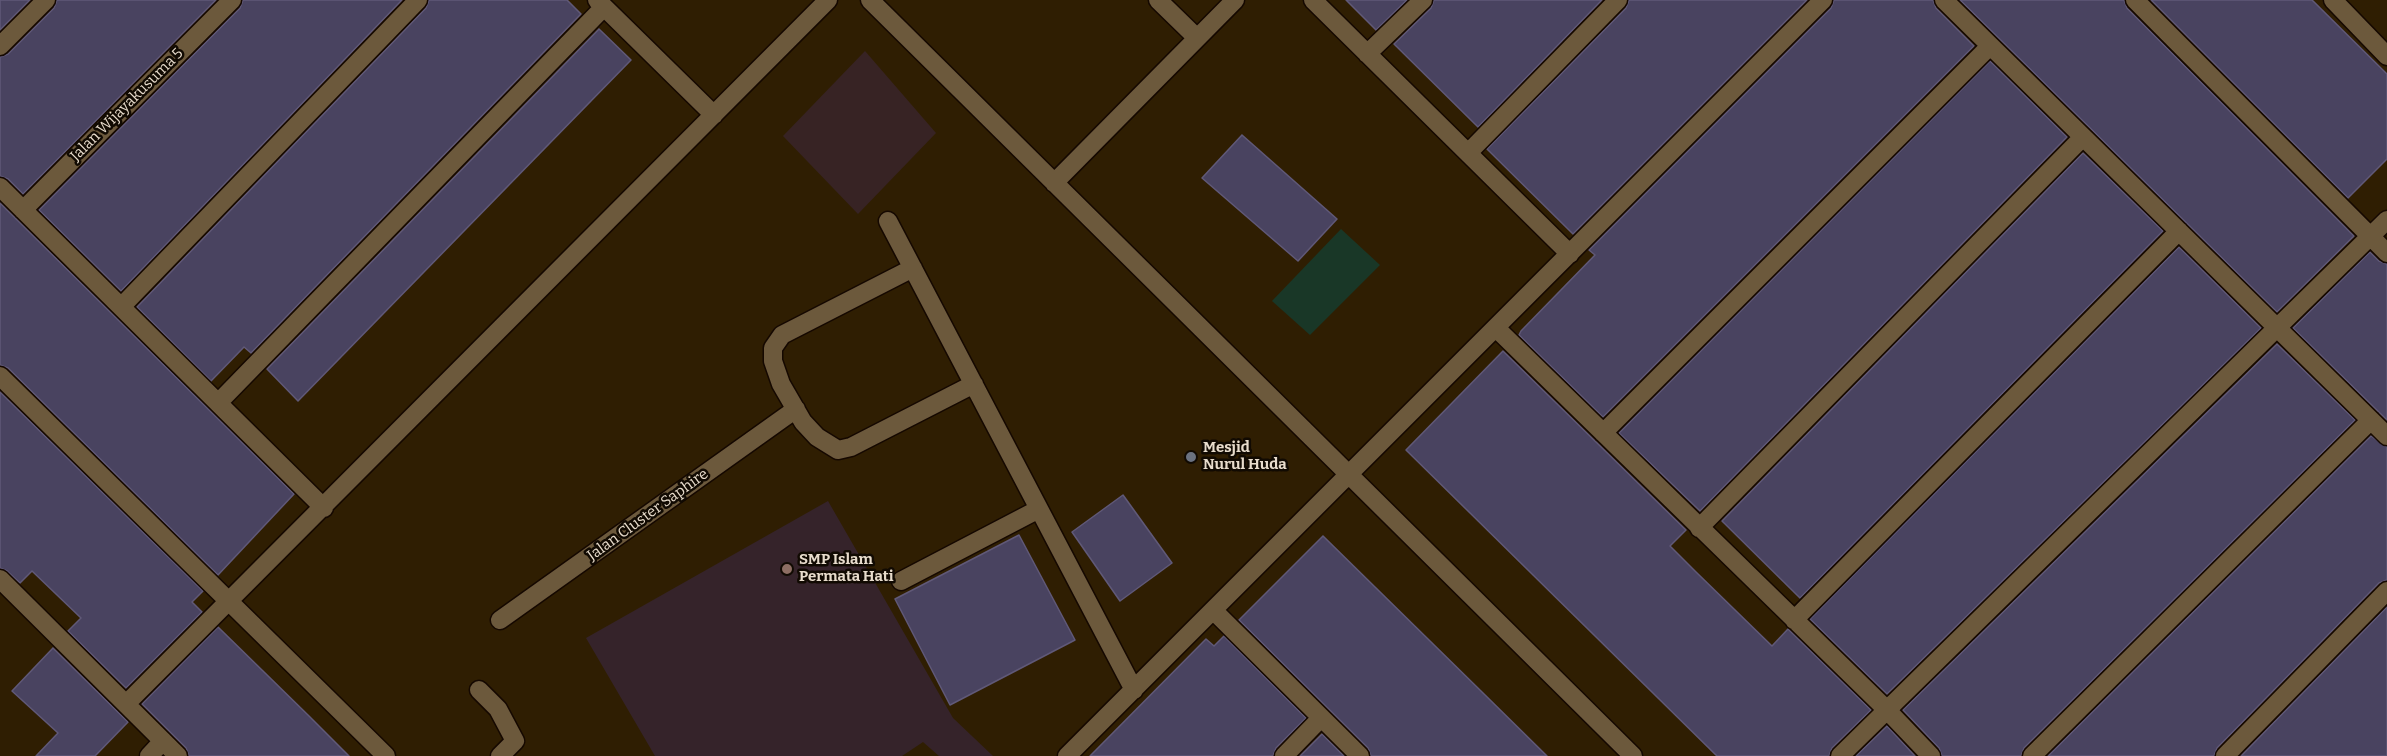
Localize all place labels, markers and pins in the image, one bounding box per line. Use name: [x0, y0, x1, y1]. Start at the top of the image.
place label: Mesjid Nurul Huda: [1203, 439, 1287, 474]
marker: Mesjid Nurul Huda: [1184, 450, 1198, 464]
place label: SMP Islam Permata Hati: [799, 551, 894, 586]
marker: SMP Islam Permata Hati: [780, 562, 794, 576]

